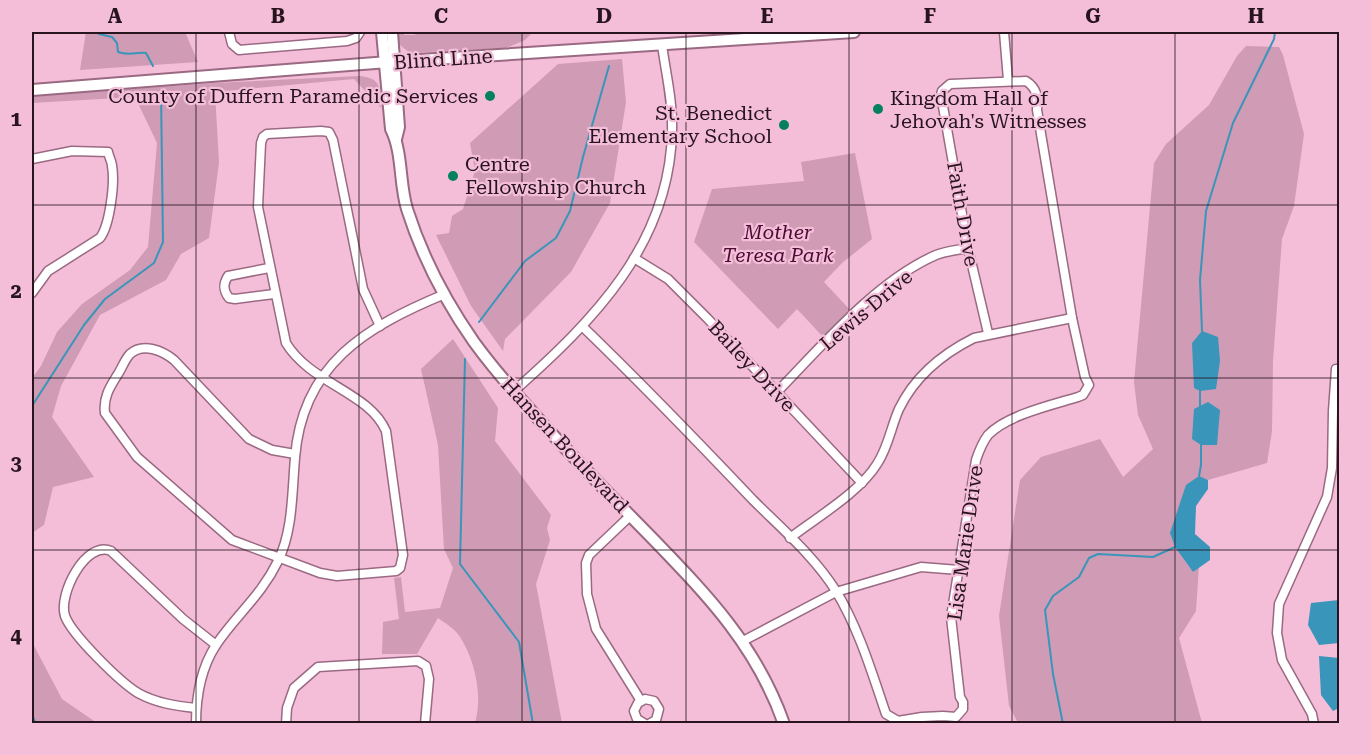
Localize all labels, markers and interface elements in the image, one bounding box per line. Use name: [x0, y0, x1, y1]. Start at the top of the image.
text: A: [108, 4, 123, 28]
text: B: [271, 4, 285, 28]
text: C: [434, 4, 448, 28]
text: D: [596, 4, 612, 28]
text: E: [761, 4, 774, 28]
text: F: [924, 4, 936, 28]
text: G: [1085, 4, 1101, 28]
text: H: [1248, 4, 1264, 28]
street label: Blind Line: [393, 44, 493, 74]
place label: County of Duffern Paramedic Services: [108, 84, 478, 108]
place label: Kingdom Hall of Jehovah's Witnesses: [890, 86, 1086, 133]
marker: County of Duffern Paramedic Services: [483, 89, 497, 103]
place label: St. Benedict Elementary School: [589, 101, 773, 148]
marker: Kingdom Hall of Jehovah's Witnesses: [871, 102, 885, 116]
text: 1: [10, 107, 22, 131]
marker: St. Benedict Elementary School: [777, 118, 791, 132]
place label: Centre Fellowship Church: [465, 152, 646, 199]
street label: Faith Drive: [942, 160, 984, 268]
marker: Centre Fellowship Church: [446, 169, 460, 183]
park label: Mother Teresa Park: [722, 220, 834, 267]
street label: Lewis Drive: [815, 264, 917, 356]
text: 2: [10, 279, 22, 303]
street label: Bailey Drive: [703, 315, 801, 417]
street label: Hansen Boulevard: [496, 372, 634, 518]
text: 3: [10, 451, 22, 475]
street label: Lisa Marie Drive: [942, 464, 988, 622]
text: 4: [10, 624, 22, 648]

